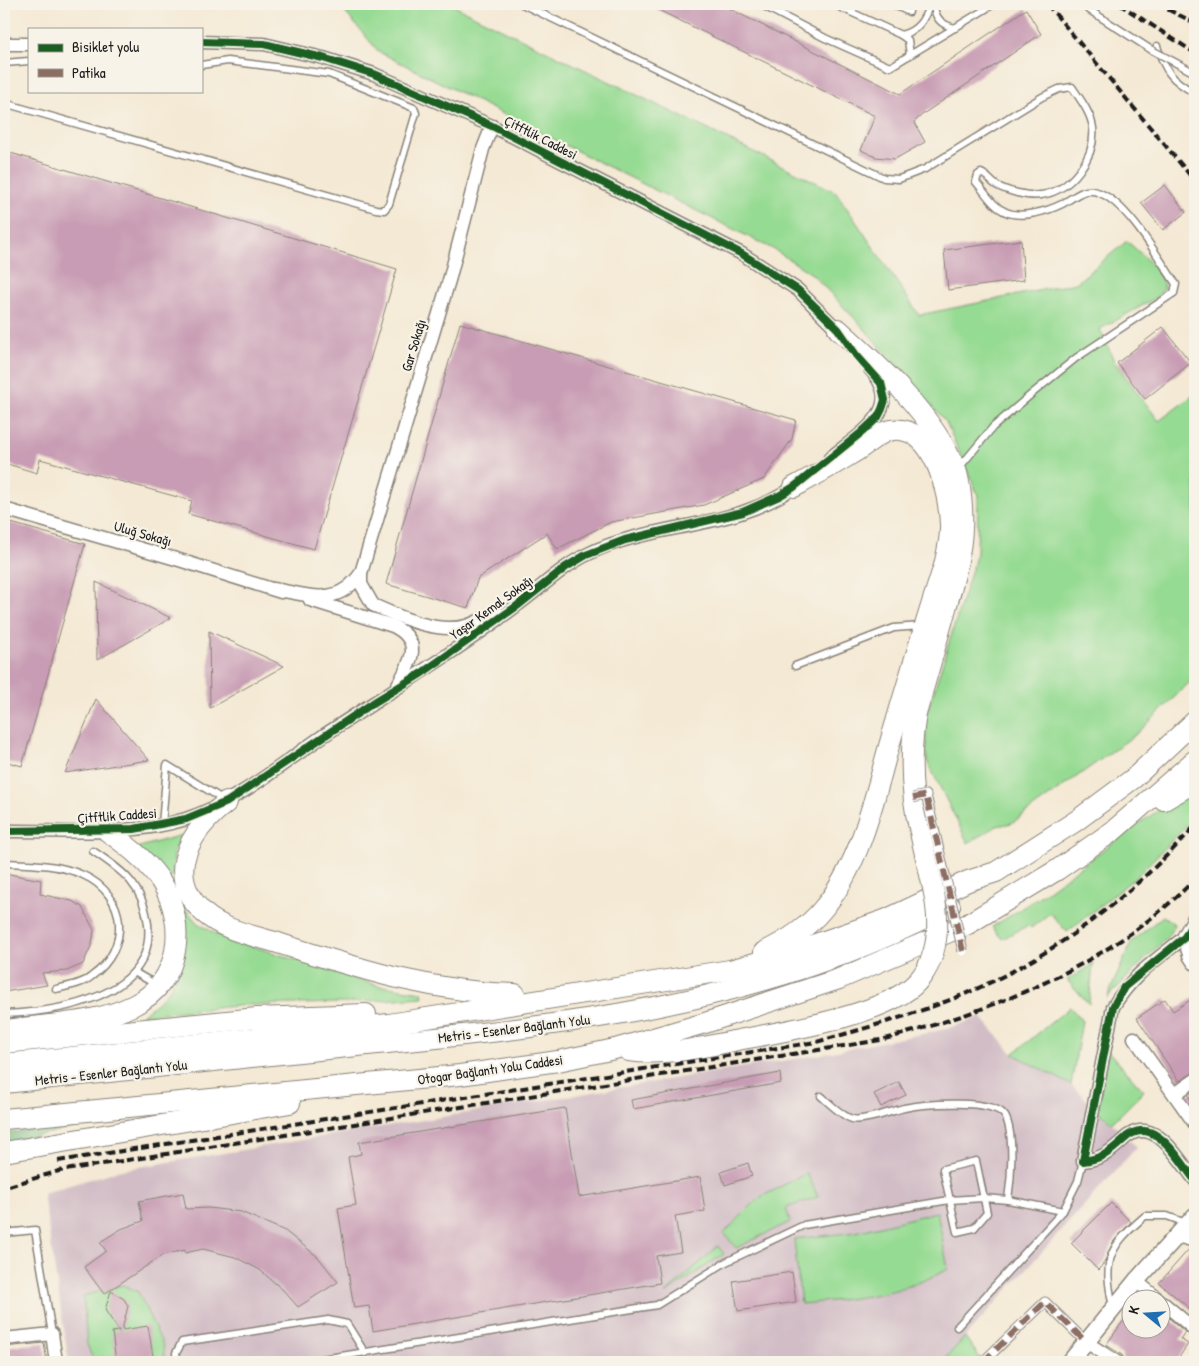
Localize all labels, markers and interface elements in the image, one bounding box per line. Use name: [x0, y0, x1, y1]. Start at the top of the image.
legend: [28, 28, 202, 92]
text: Bisiklet yolu: [72, 36, 139, 57]
text: Patika: [72, 62, 106, 83]
street label: Çitftlik Caddesi: [501, 110, 581, 164]
street label: Gar Sokağı: [396, 317, 431, 374]
street label: Uluğ Sokağı: [112, 516, 174, 551]
street label: Yaşar Kemal Sokağı: [445, 570, 537, 645]
street label: Çitftlik Caddesi: [77, 803, 157, 827]
street label: Metris - Esenler Bağlantı Yolu: [437, 1009, 592, 1048]
street label: Otogar Bağlantı Yolu Caddesi: [416, 1049, 564, 1090]
street label: Metris - Esenler Bağlantı Yolu: [34, 1055, 188, 1090]
north arrow: [1122, 1288, 1172, 1338]
text: K: [1123, 1303, 1144, 1316]

